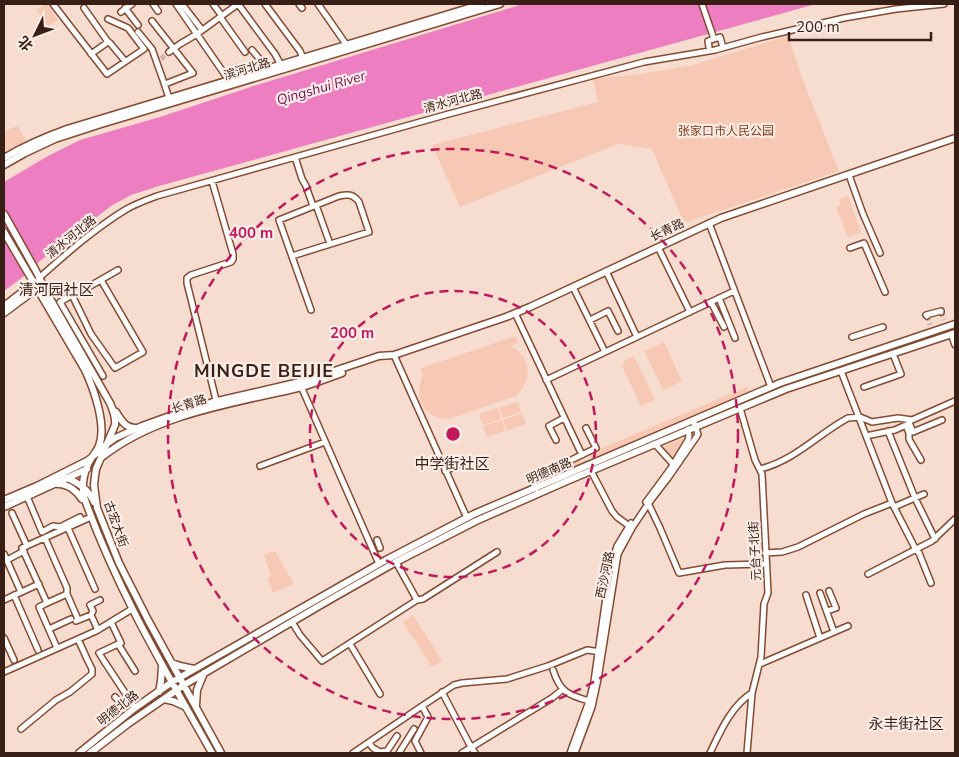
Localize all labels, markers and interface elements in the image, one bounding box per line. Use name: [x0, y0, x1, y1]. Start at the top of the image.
north arrow: [10, 10, 60, 60]
scale bar: [789, 10, 932, 42]
text: 200 m: [796, 17, 840, 37]
text: 北: [14, 32, 37, 55]
street label: 滨河北路: [222, 54, 272, 84]
water label: Qingshui River: [274, 66, 369, 110]
street label: 清水河北路: [422, 86, 484, 116]
park label: 张家口市人民公园: [678, 123, 774, 139]
street label: 清水河北路: [43, 212, 99, 262]
street label: 长青路: [647, 215, 687, 245]
text: 400 m: [229, 223, 273, 243]
district label: 清河园社区: [18, 280, 94, 300]
text: 200 m: [330, 323, 374, 343]
district label: MINGDE BEIJIE: [194, 359, 334, 383]
street label: 长青路: [169, 391, 209, 417]
centre of rings: [444, 425, 462, 443]
district label: 中学街社区: [414, 454, 490, 474]
street label: 明德南路: [524, 454, 574, 488]
street label: 古宏大街: [100, 499, 132, 549]
street label: 元台子北街: [745, 521, 765, 581]
street label: 西沙河路: [592, 550, 618, 600]
street label: 明德北路: [94, 687, 142, 729]
district label: 永丰街社区: [868, 714, 944, 734]

